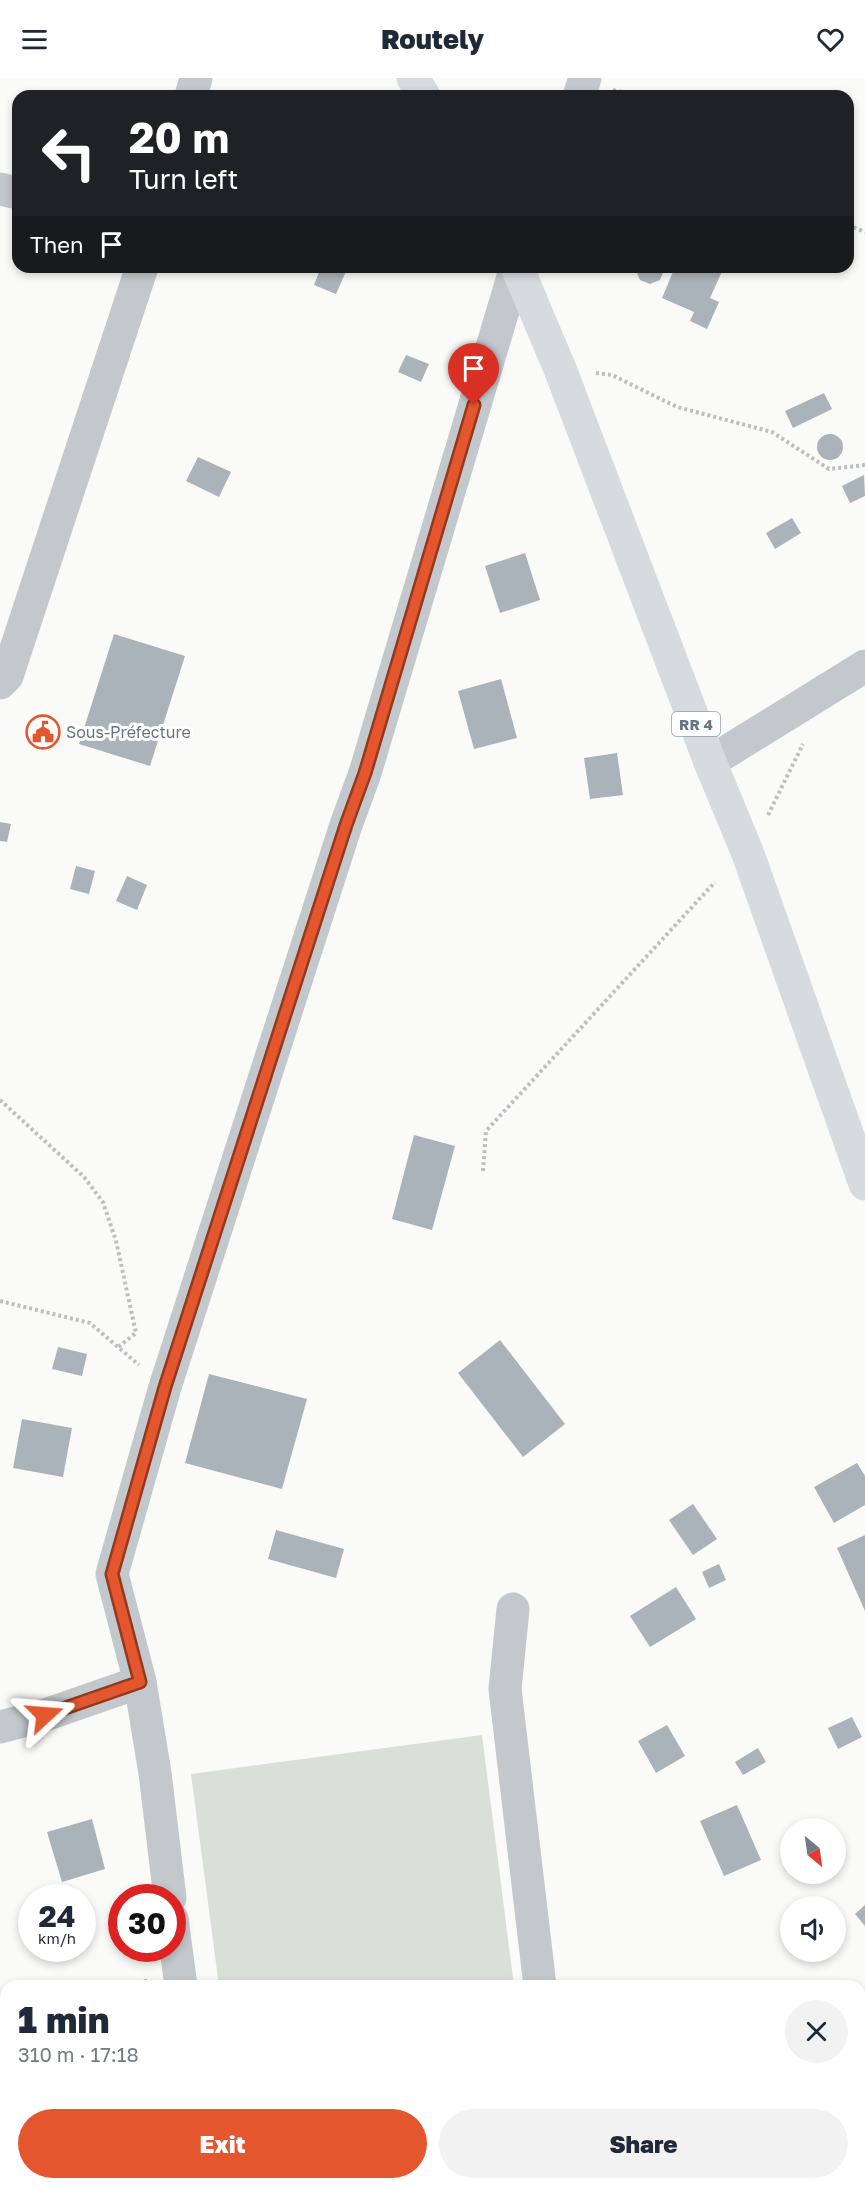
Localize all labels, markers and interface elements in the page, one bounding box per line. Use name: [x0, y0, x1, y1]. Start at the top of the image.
icon: menu: [18, 23, 51, 56]
text: Routely: [381, 23, 484, 55]
icon: heart: [814, 23, 847, 56]
text: 20 m: [129, 112, 229, 162]
icon: left: [30, 114, 108, 192]
text: Turn left: [129, 163, 238, 195]
icon: arrive: [95, 228, 128, 261]
text: Then: [30, 231, 83, 258]
pin: [448, 343, 499, 405]
icon: arrive: [457, 352, 490, 385]
road number: RR 4: [672, 712, 720, 736]
public building icon: Sous-Préfecture: [25, 714, 61, 750]
place label: Sous-Préfecture: [66, 722, 191, 742]
position arrow: [13, 1683, 77, 1747]
north arrow: [780, 1818, 846, 1884]
map controls: [780, 1818, 846, 1962]
speed limit sign: 30: [108, 1884, 186, 1962]
button: sound: [780, 1896, 846, 1962]
text: 24: [38, 1898, 76, 1934]
text: km/h: [38, 1929, 76, 1947]
text: 1 min: [18, 1998, 109, 2041]
button: close: [785, 2000, 848, 2063]
text: 310 m · 17:18: [18, 2042, 139, 2066]
button: Exit: [18, 2109, 427, 2178]
button: Share: [439, 2109, 848, 2178]

